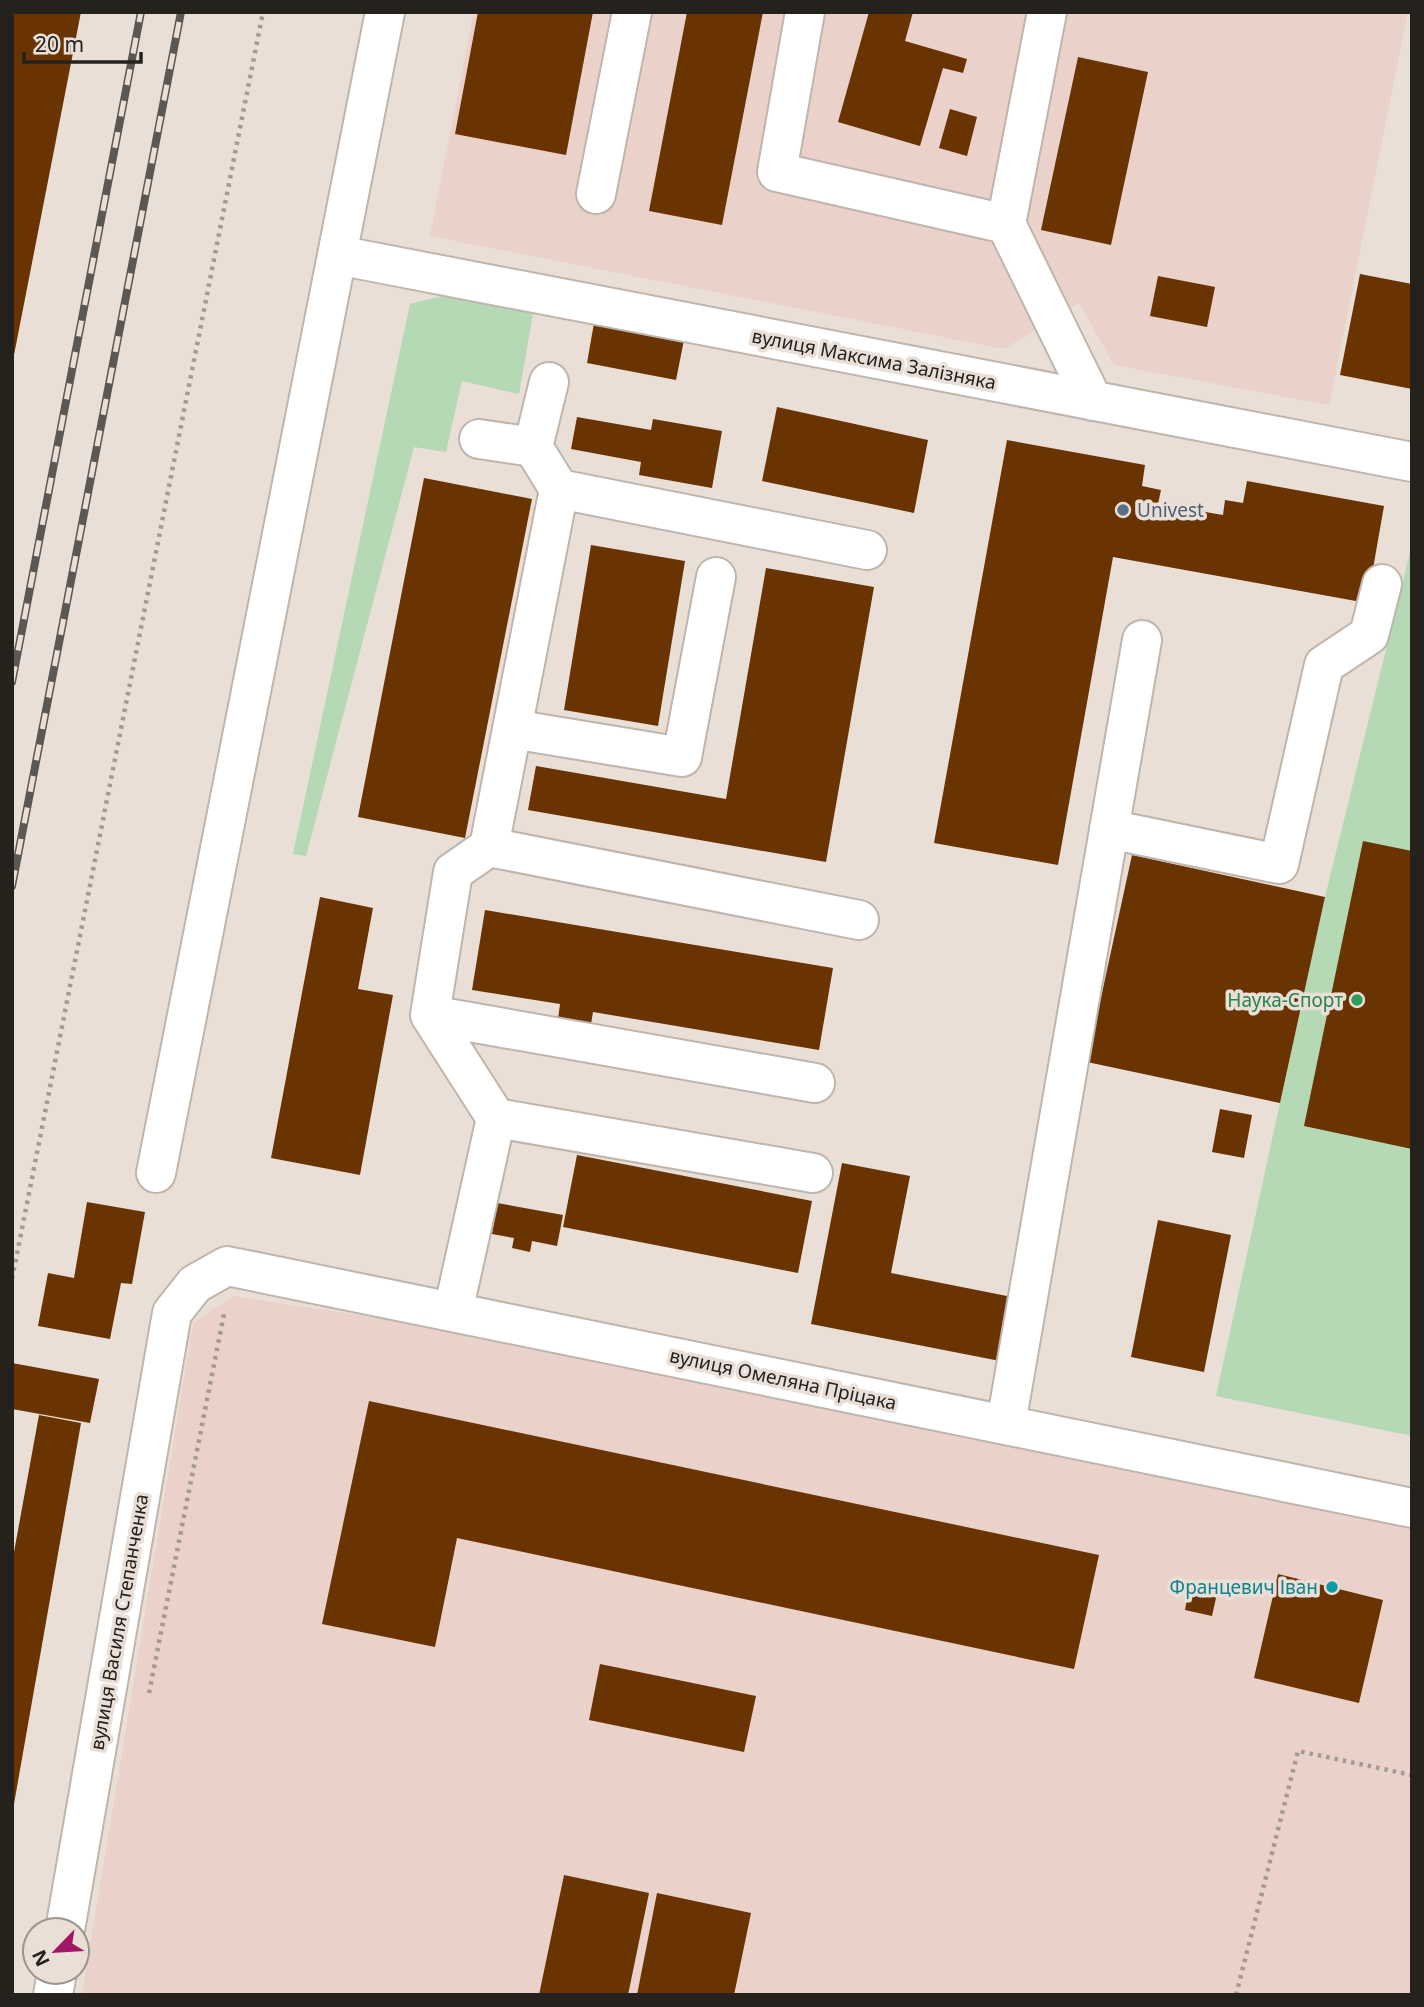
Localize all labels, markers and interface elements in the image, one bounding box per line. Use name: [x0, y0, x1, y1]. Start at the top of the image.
scale bar: [24, 21, 142, 65]
text: 20 m: [35, 30, 84, 58]
street label: вулиця Максима Залізняка: [750, 323, 998, 395]
place label: Univest: [1137, 497, 1204, 523]
marker: Univest: [1115, 502, 1131, 518]
place label: Наука-Спорт: [1227, 987, 1343, 1013]
marker: Наука-Спорт: [1349, 992, 1365, 1008]
street label: вулиця Омеляна Пріцака: [667, 1342, 899, 1416]
street label: вулиця Василя Степанченка: [84, 1492, 154, 1752]
place label: Францевич Іван: [1170, 1574, 1318, 1600]
marker: Францевич Іван: [1324, 1579, 1340, 1595]
north arrow: [21, 1916, 91, 1986]
text: N: [26, 1946, 56, 1971]

